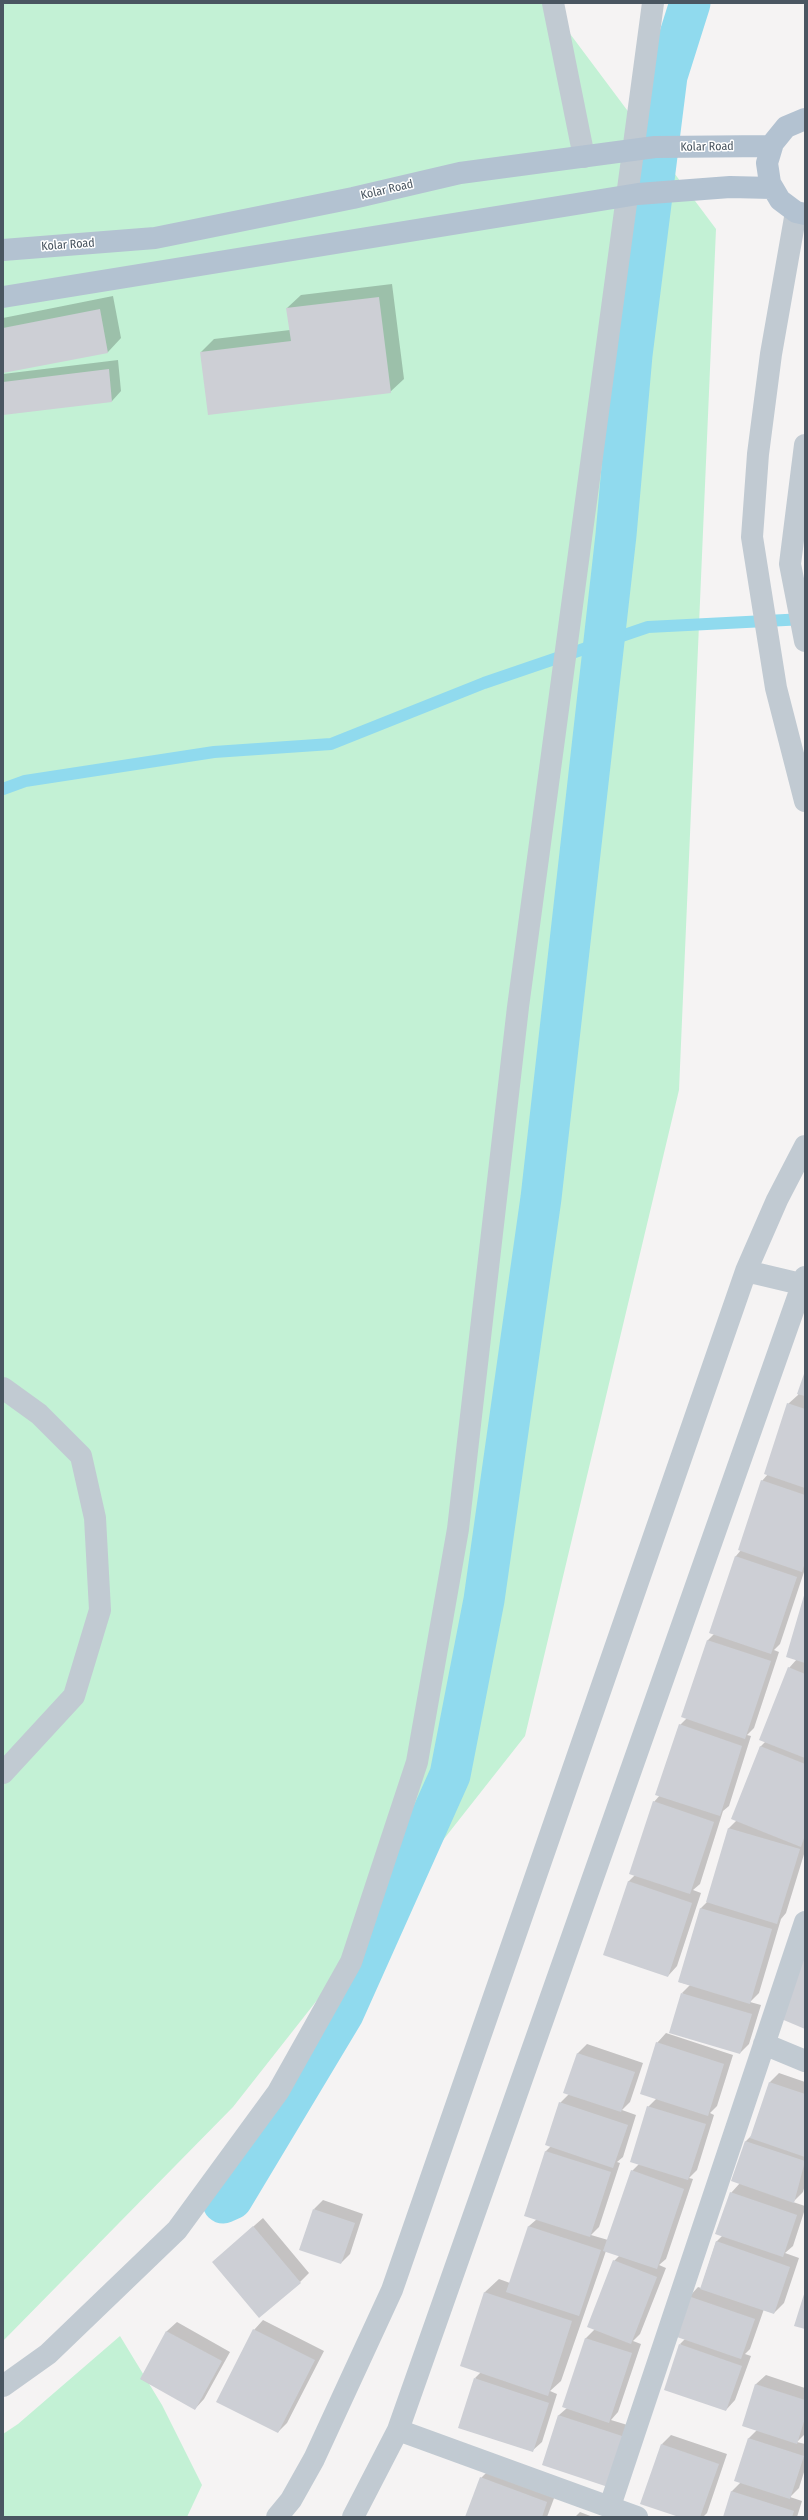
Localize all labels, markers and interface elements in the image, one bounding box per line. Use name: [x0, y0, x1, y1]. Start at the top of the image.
street label: Kolar Road: [680, 139, 734, 155]
street label: Kolar Road: [359, 177, 415, 203]
street label: Kolar Road: [41, 236, 95, 254]

